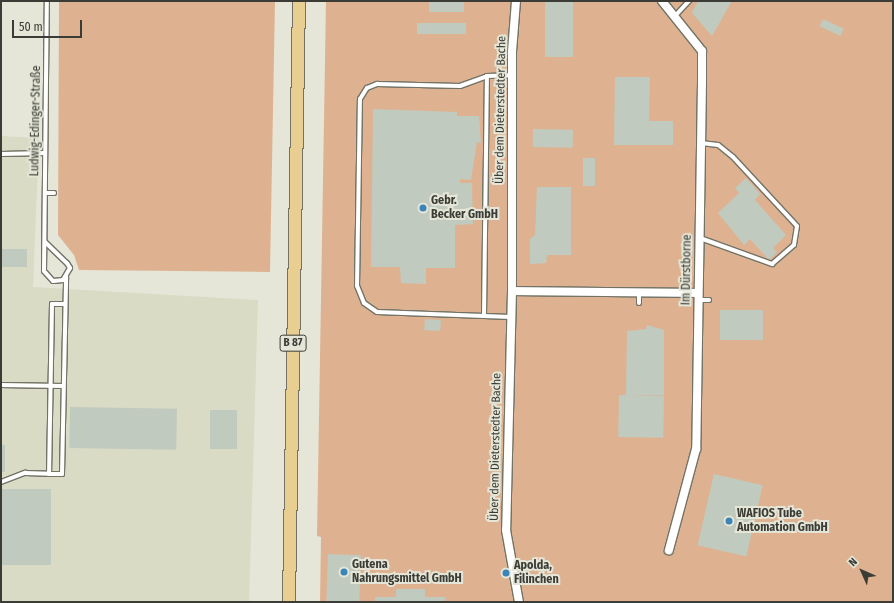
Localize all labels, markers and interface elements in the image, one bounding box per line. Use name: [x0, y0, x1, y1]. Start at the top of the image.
scale bar: [14, 12, 84, 38]
text: 50 m: [19, 20, 43, 34]
street label: Über dem Dieterstedter Bache: [493, 36, 509, 184]
street label: Ludwig-Edinger-Straße: [28, 65, 44, 177]
place label: Gebr. Becker GmbH: [431, 194, 498, 222]
marker: Gebr. Becker GmbH: [418, 203, 428, 213]
street label: Im Dürstborne: [679, 235, 695, 305]
road number: B 87: [279, 334, 307, 352]
street label: Über dem Dieterstedter Bache: [488, 373, 504, 521]
place label: WAFIOS Tube Automation GmbH: [737, 507, 828, 535]
marker: WAFIOS Tube Automation GmbH: [724, 516, 734, 526]
north arrow: [842, 551, 882, 591]
text: N: [846, 555, 860, 569]
place label: Gutena Nahrungsmittel GmbH: [352, 558, 462, 586]
place label: Apolda, Filinchen: [514, 559, 559, 587]
marker: Gutena Nahrungsmittel GmbH: [339, 567, 349, 577]
marker: Apolda, Filinchen: [501, 568, 511, 578]

